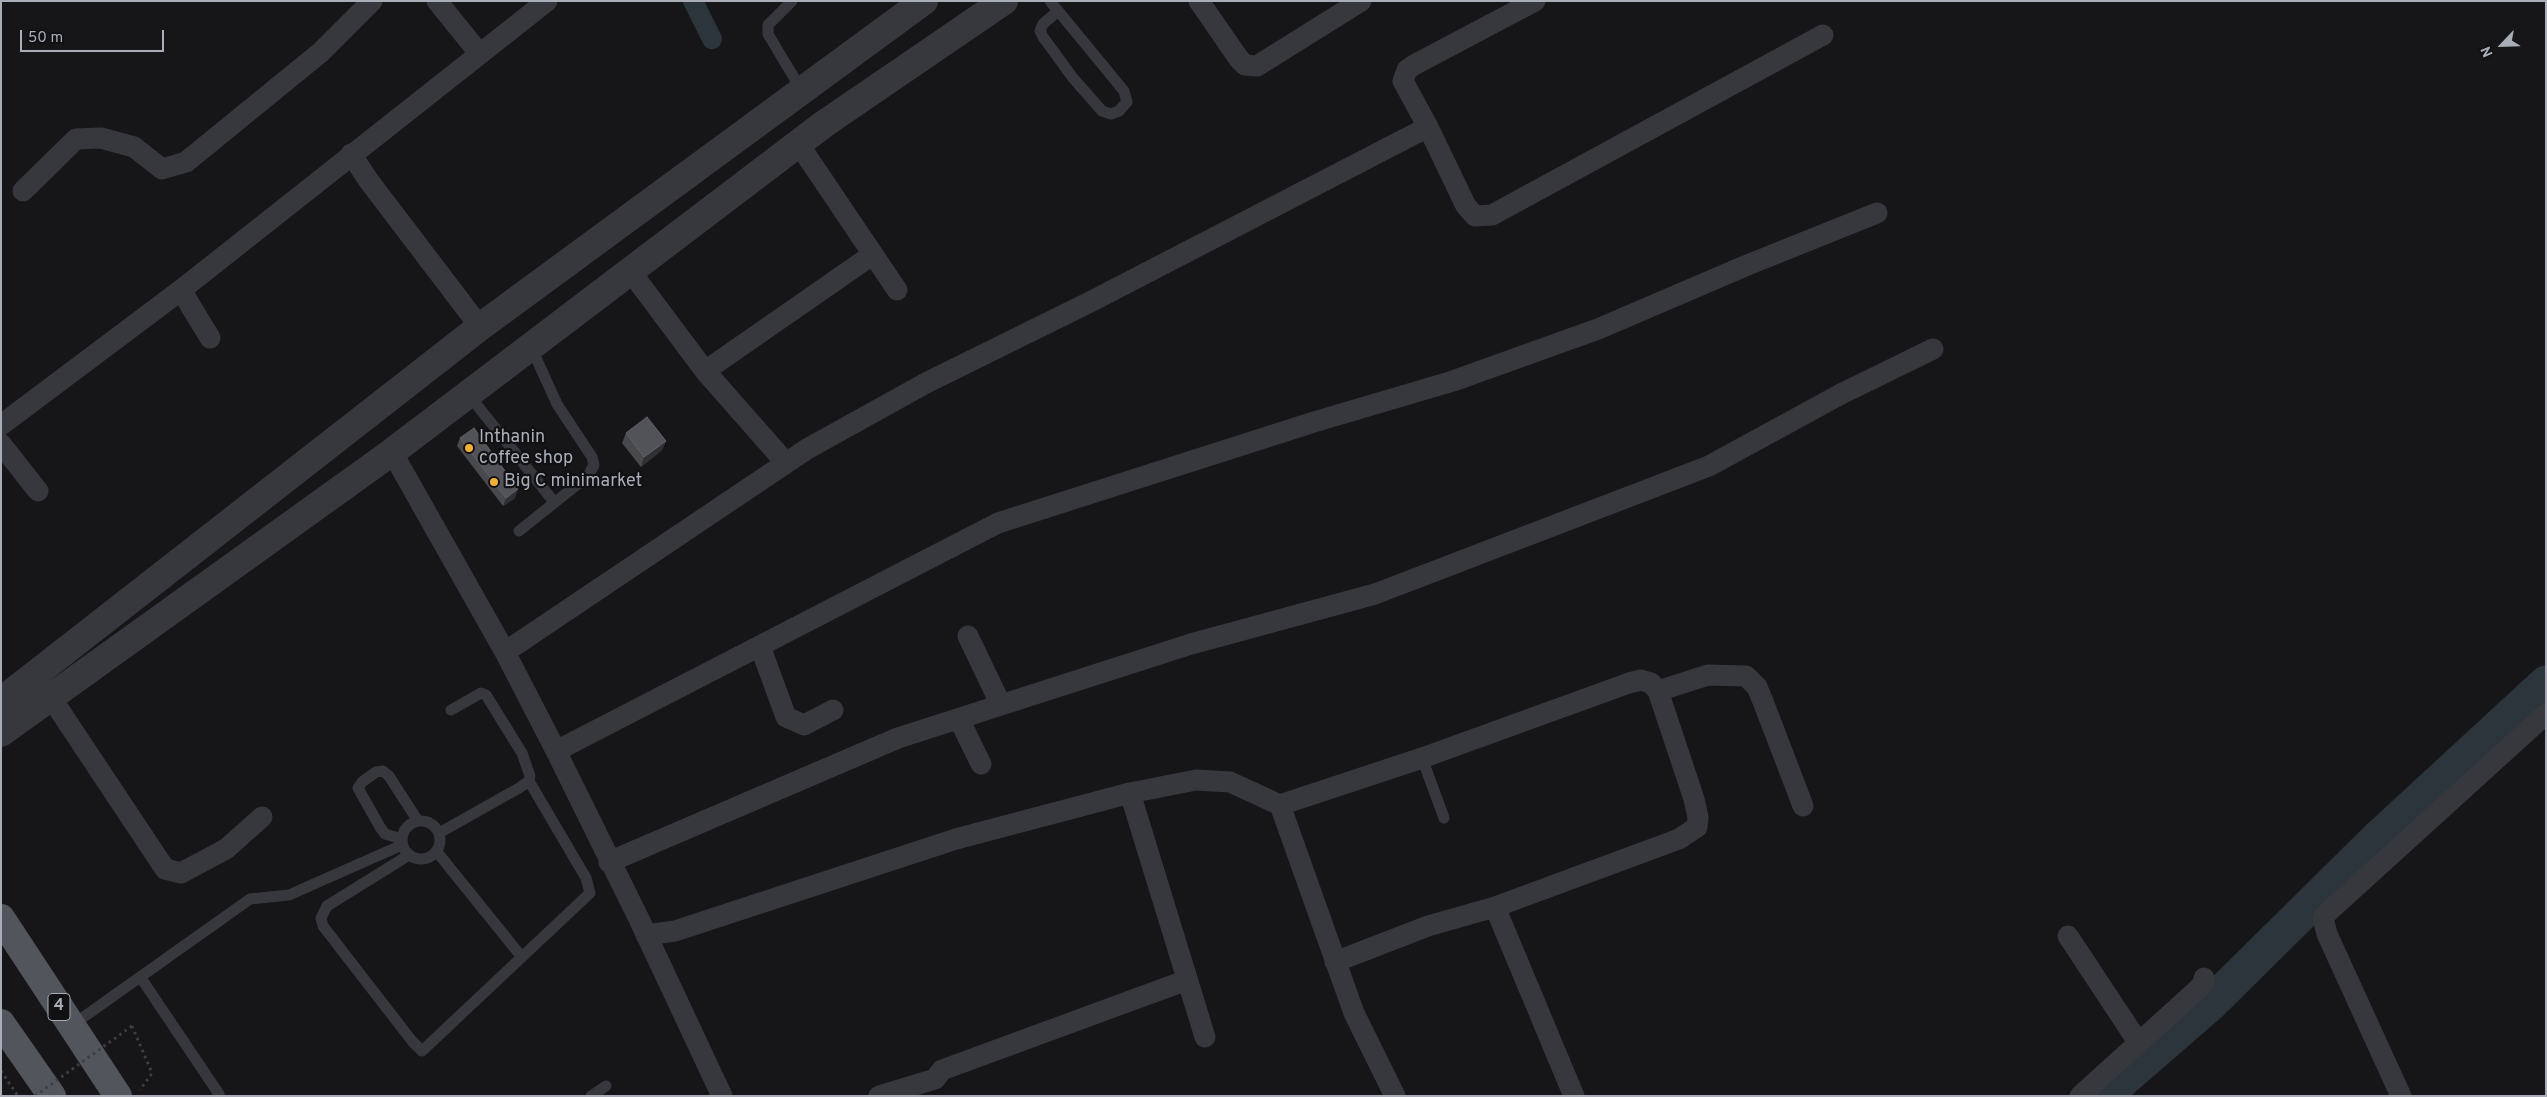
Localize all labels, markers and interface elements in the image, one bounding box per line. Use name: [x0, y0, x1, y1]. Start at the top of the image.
scale bar: [22, 20, 166, 52]
north arrow: [2477, 20, 2527, 70]
text: 50 m: [28, 29, 63, 48]
text: N: [2478, 43, 2498, 59]
place label: Inthanin coffee shop: [479, 427, 573, 469]
marker: Inthanin coffee shop: [463, 442, 475, 454]
place label: Big C minimarket: [504, 471, 642, 493]
marker: Big C minimarket: [488, 476, 500, 488]
road number: 4: [48, 994, 70, 1020]

